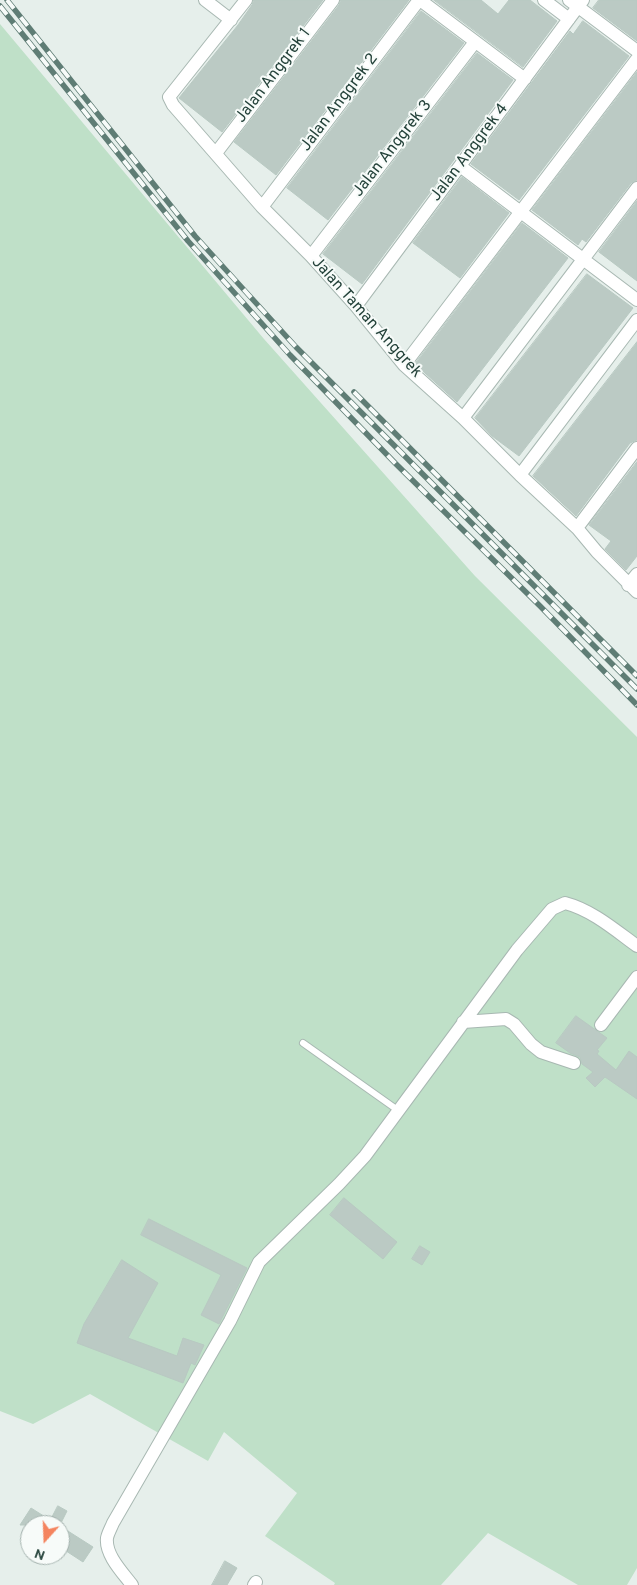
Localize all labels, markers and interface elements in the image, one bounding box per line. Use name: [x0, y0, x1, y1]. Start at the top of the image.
street label: Jalan Anggrek 1: [232, 25, 316, 127]
street label: Jalan Anggrek 2: [297, 50, 383, 156]
street label: Jalan Anggrek 3: [349, 97, 437, 201]
street label: Jalan Anggrek 4: [427, 100, 513, 206]
street label: Jalan Taman Anggrek: [307, 254, 425, 382]
north arrow: [20, 1515, 70, 1565]
text: N: [32, 1544, 48, 1563]

